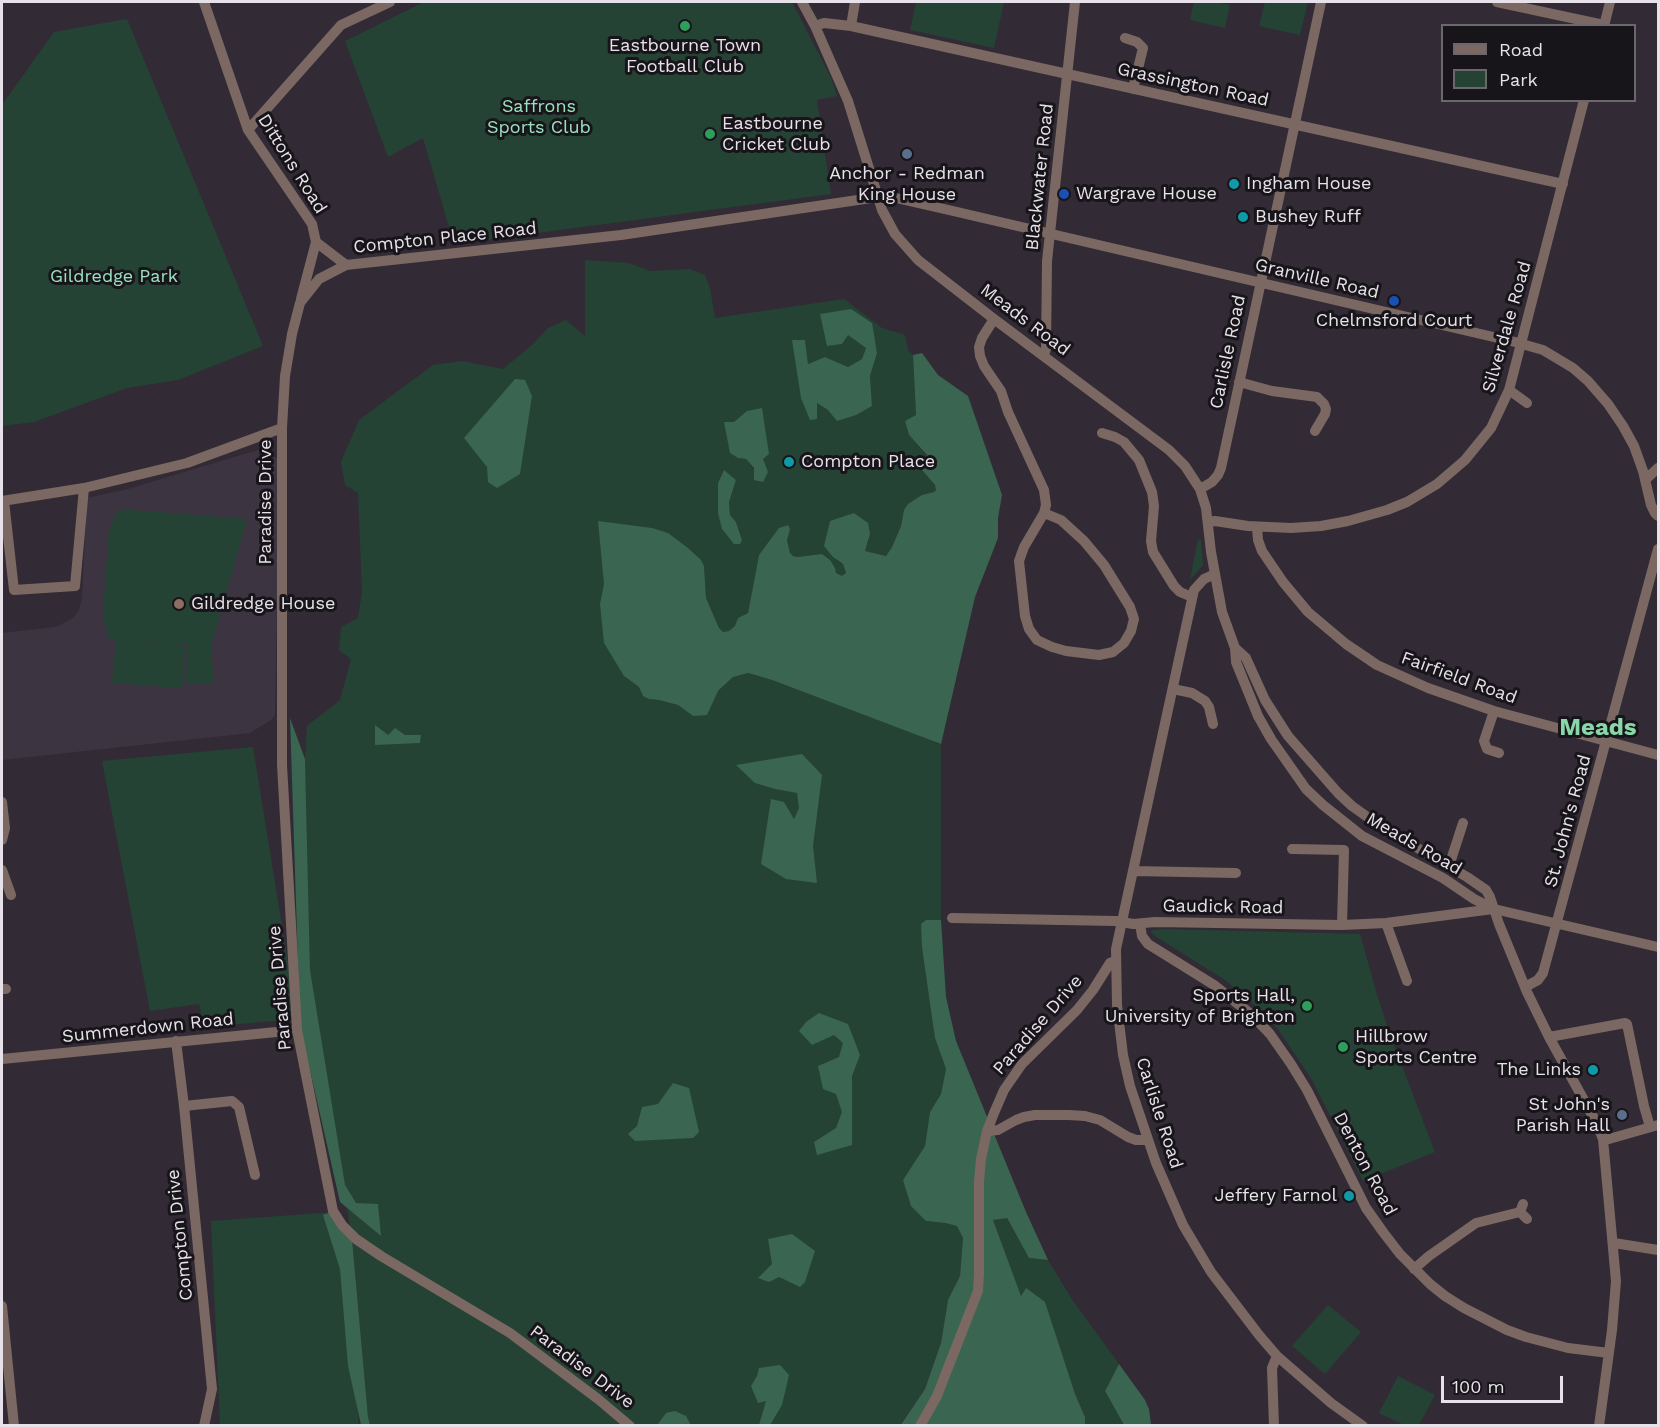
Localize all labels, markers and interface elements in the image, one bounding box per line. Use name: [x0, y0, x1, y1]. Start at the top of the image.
marker: Eastbourne Town Football Club: [678, 19, 692, 33]
legend: [1441, 24, 1636, 102]
place label: Eastbourne Town Football Club: [609, 35, 761, 78]
text: Road: [1499, 39, 1543, 60]
street label: Grassington Road: [1115, 58, 1271, 112]
text: Park: [1499, 69, 1538, 90]
park label: Saffrons Sports Club: [487, 96, 591, 138]
street label: Blackwater Road: [1022, 102, 1058, 252]
street label: Dittons Road: [253, 110, 331, 218]
place label: Eastbourne Cricket Club: [722, 113, 830, 156]
marker: Eastbourne Cricket Club: [703, 127, 717, 141]
marker: Anchor - Redman King House: [900, 147, 914, 161]
place label: Anchor - Redman King House: [829, 163, 985, 206]
place label: Ingham House: [1246, 173, 1371, 195]
marker: Ingham House: [1227, 177, 1241, 191]
place label: Wargrave House: [1076, 183, 1217, 205]
marker: Wargrave House: [1057, 187, 1071, 201]
place label: Bushey Ruff: [1255, 206, 1361, 228]
marker: Bushey Ruff: [1236, 210, 1250, 224]
street label: Compton Place Road: [352, 218, 538, 258]
street label: Granville Road: [1253, 254, 1381, 304]
street label: Silverdale Road: [1478, 259, 1536, 395]
park label: Gildredge Park: [50, 266, 178, 288]
street label: Meads Road: [976, 279, 1074, 361]
street label: Carlisle Road: [1205, 293, 1251, 411]
marker: Chelmsford Court: [1387, 294, 1401, 308]
place label: Chelmsford Court: [1316, 310, 1472, 332]
street label: Paradise Drive: [255, 439, 277, 565]
place label: Compton Place: [801, 451, 935, 473]
marker: Compton Place: [782, 455, 796, 469]
place label: Gildredge House: [191, 593, 335, 615]
marker: Gildredge House: [172, 597, 186, 611]
street label: Fairfield Road: [1398, 647, 1520, 709]
district label: Meads: [1559, 714, 1637, 742]
street label: St. John's Road: [1540, 752, 1596, 890]
street label: Meads Road: [1362, 808, 1466, 880]
street label: Gaudick Road: [1162, 895, 1284, 919]
street label: Paradise Drive: [264, 925, 296, 1051]
street label: Paradise Drive: [989, 971, 1087, 1079]
place label: Sports Hall, University of Brighton: [1105, 985, 1295, 1028]
marker: Sports Hall, University of Brighton: [1300, 999, 1314, 1013]
street label: Summerdown Road: [61, 1008, 235, 1048]
place label: Hillbrow Sports Centre: [1355, 1026, 1477, 1068]
marker: Hillbrow Sports Centre: [1336, 1040, 1350, 1054]
street label: Carlisle Road: [1131, 1055, 1187, 1171]
place label: The Links: [1497, 1059, 1581, 1081]
marker: The Links: [1586, 1063, 1600, 1077]
place label: St John's Parish Hall: [1516, 1094, 1610, 1136]
marker: St John's Parish Hall: [1615, 1108, 1629, 1122]
street label: Denton Road: [1329, 1109, 1401, 1219]
street label: Compton Drive: [162, 1168, 198, 1302]
place label: Jeffery Farnol: [1215, 1185, 1337, 1207]
marker: Jeffery Farnol: [1342, 1189, 1356, 1203]
street label: Paradise Drive: [525, 1321, 639, 1413]
scale bar: [1444, 1364, 1566, 1402]
text: 100 m: [1452, 1376, 1505, 1397]

